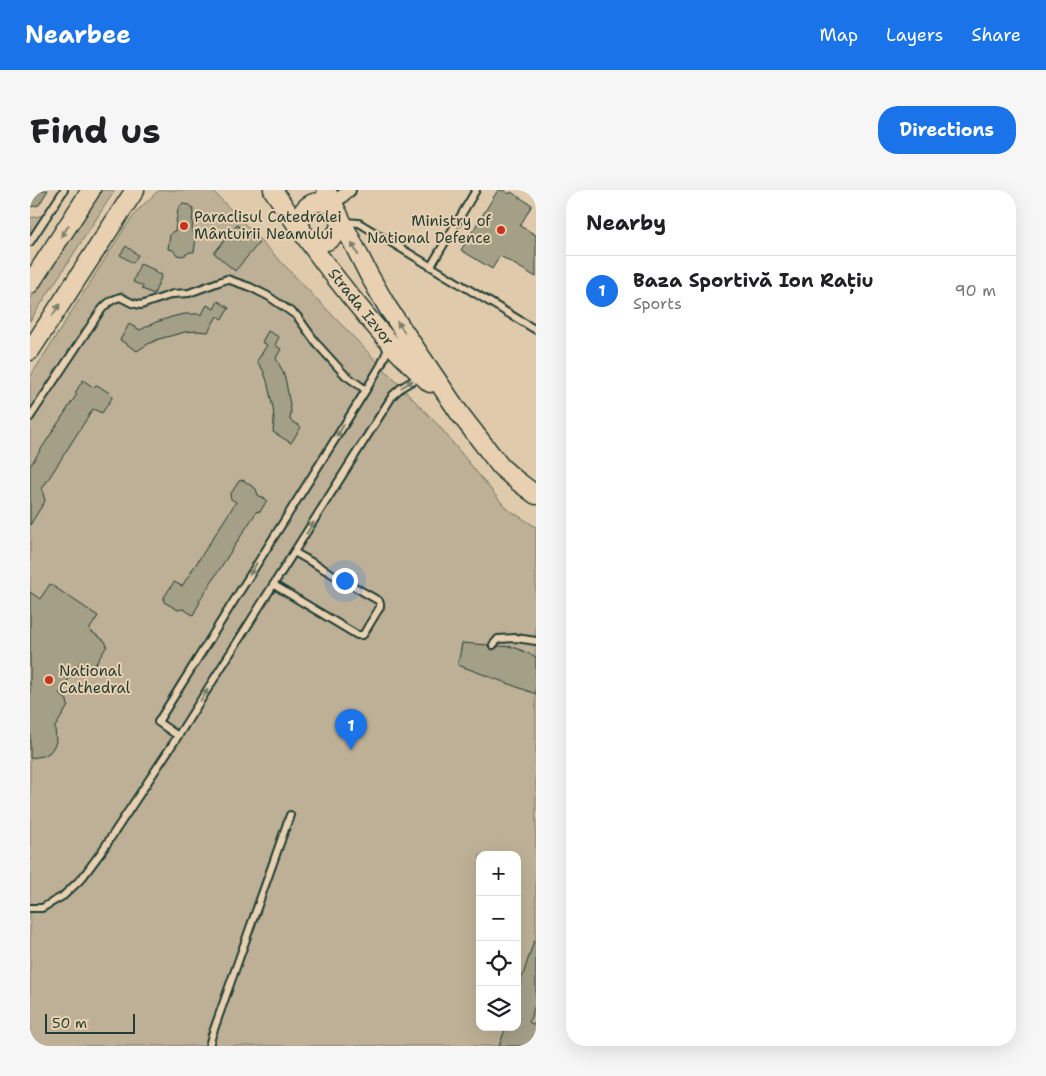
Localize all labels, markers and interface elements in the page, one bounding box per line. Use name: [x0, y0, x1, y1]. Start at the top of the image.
text: Nearbee: [25, 19, 131, 51]
text: Map: [820, 23, 858, 47]
text: Layers: [886, 23, 943, 47]
text: Share: [971, 23, 1021, 47]
button: Directions: [878, 106, 1016, 154]
text: Find us: [30, 107, 161, 154]
place label: Paraclisul Catedralei Mântuirii Neamului: [194, 207, 342, 244]
text: Nearby: [586, 209, 666, 237]
place label: Ministry of National Defence: [367, 211, 492, 248]
marker: Paraclisul Catedralei Mântuirii Neamului: [178, 220, 190, 232]
one-way arrow: [60, 224, 70, 238]
marker: Ministry of National Defence: [495, 224, 507, 236]
one-way arrow: [351, 241, 359, 256]
street label: Strada Izvor: [324, 264, 398, 350]
text: Baza Sportivă Ion Rațiu: [633, 268, 874, 293]
text: 1: [598, 280, 606, 301]
text: 90 m: [955, 280, 996, 301]
text: Sports: [633, 293, 682, 314]
one-way arrow: [52, 303, 61, 316]
one-way arrow: [396, 321, 406, 334]
one-way arrow: [400, 380, 413, 389]
one-way arrow: [335, 425, 344, 438]
one-way arrow: [305, 521, 314, 534]
one-way arrow: [249, 562, 258, 576]
your location: [332, 568, 358, 594]
place label: National Cathedral: [59, 661, 131, 698]
marker: National Cathedral: [43, 674, 55, 686]
one-way arrow: [199, 688, 209, 701]
pin: 1: [335, 709, 367, 750]
map controls: [476, 851, 521, 1031]
button: +: [476, 851, 521, 896]
button: −: [476, 896, 521, 941]
button: locate: [476, 941, 521, 986]
button: layers: [476, 986, 521, 1031]
scale bar: [45, 1011, 135, 1034]
text: 50 m: [52, 1014, 87, 1032]

